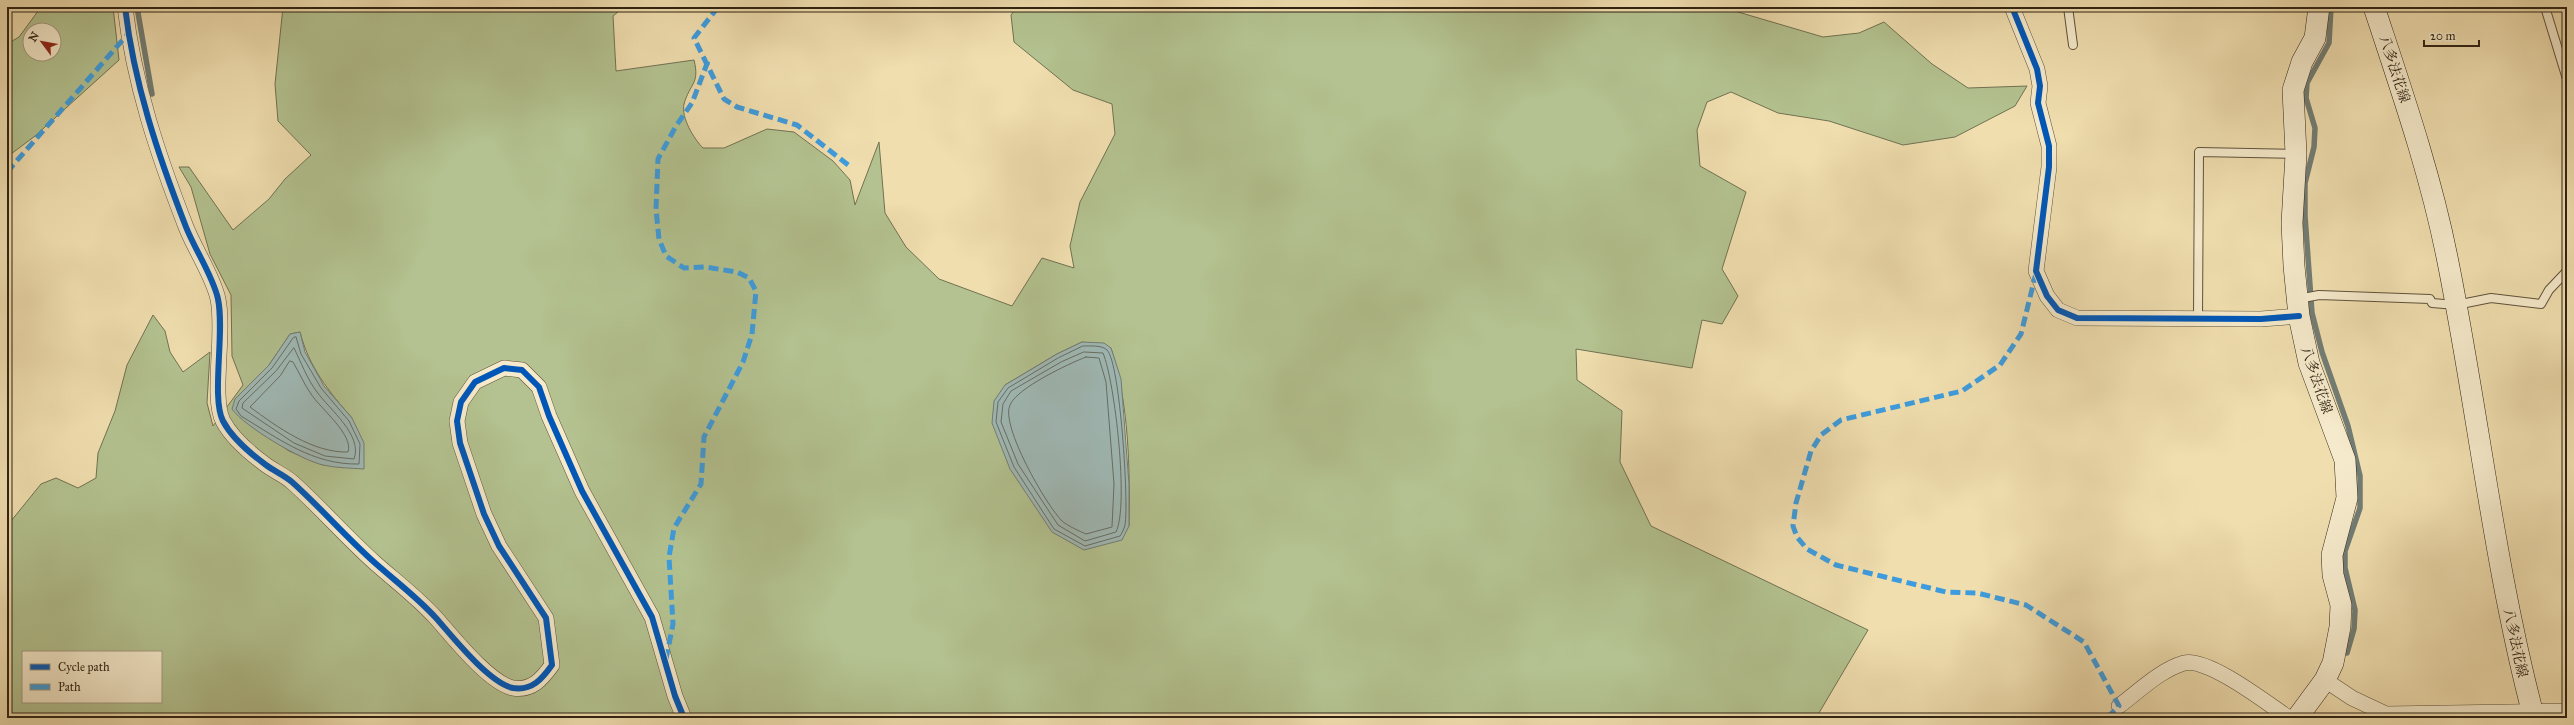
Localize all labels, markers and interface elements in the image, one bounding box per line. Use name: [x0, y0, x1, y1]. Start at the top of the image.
north arrow: [22, 22, 62, 62]
scale bar: [2424, 22, 2479, 48]
text: N: [26, 29, 42, 44]
text: 20 m: [2430, 29, 2456, 43]
street label: 八多法花線: [2376, 33, 2413, 105]
street label: 八多法花線: [2297, 344, 2336, 416]
street label: 八多法花線: [2500, 607, 2531, 679]
legend: [22, 651, 162, 703]
text: Cycle path: [58, 660, 110, 674]
text: Path: [58, 680, 81, 694]

